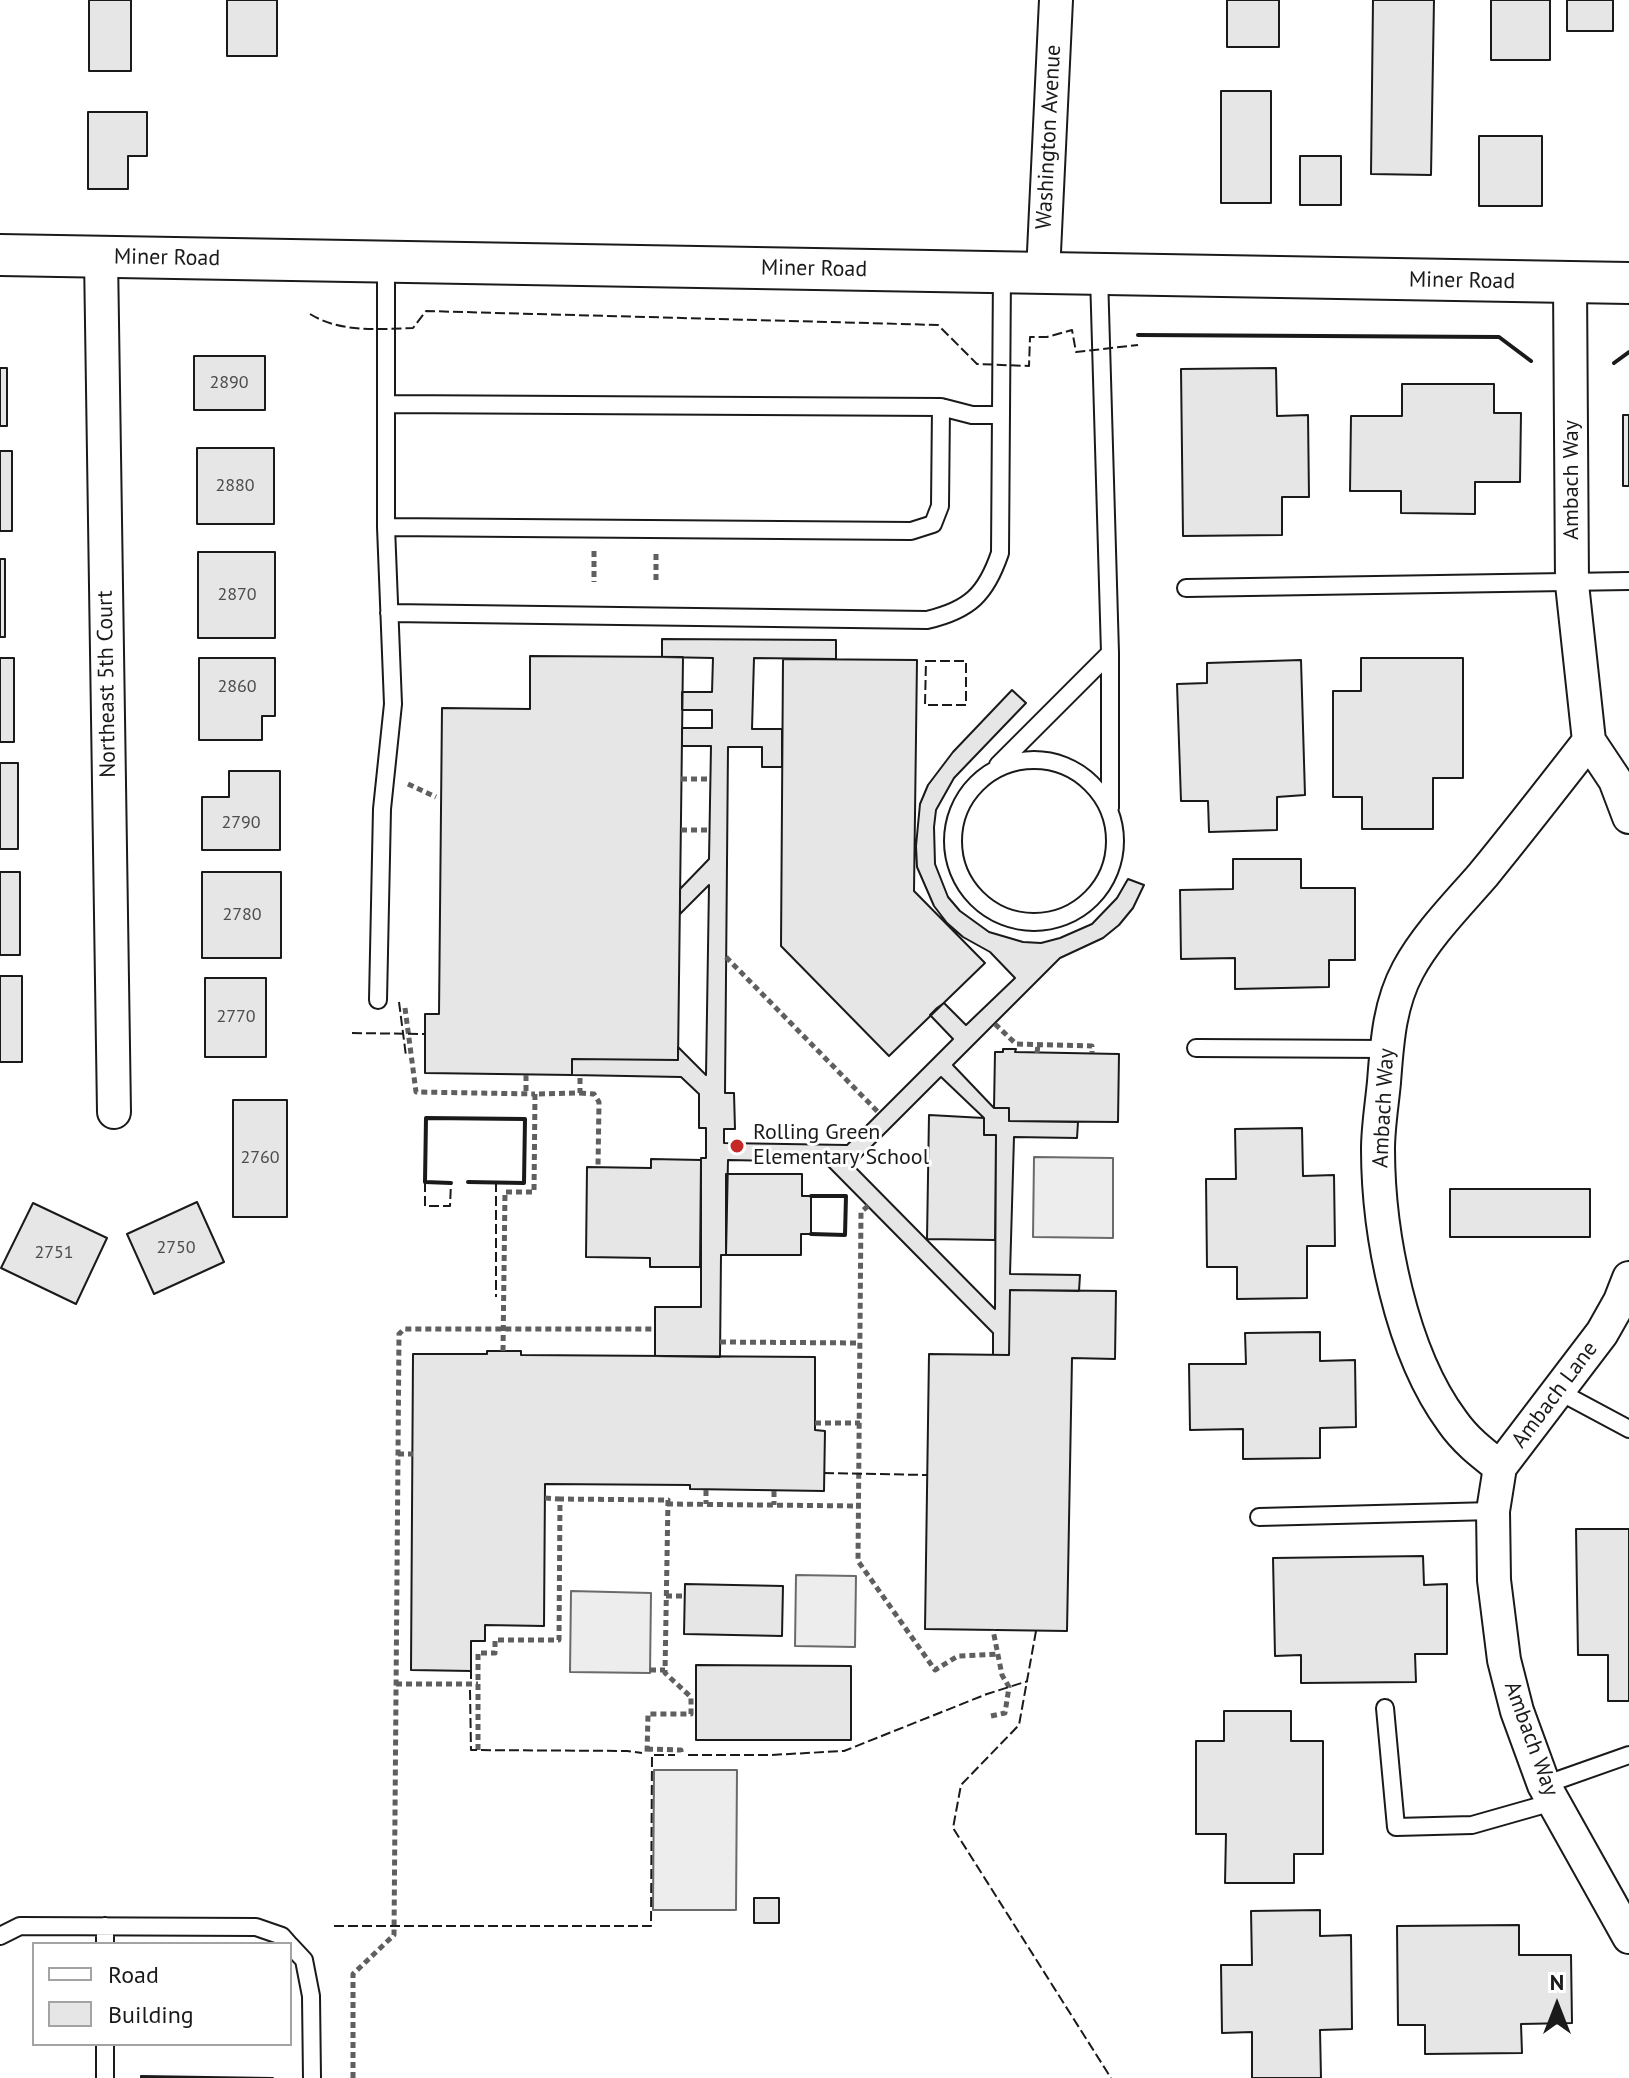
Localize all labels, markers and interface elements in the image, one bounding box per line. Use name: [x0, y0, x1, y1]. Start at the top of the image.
street label: Washington Avenue: [1031, 44, 1067, 230]
street label: Miner Road: [114, 244, 220, 272]
street label: Miner Road: [761, 255, 867, 283]
street label: Miner Road: [1409, 267, 1515, 295]
house number: 2890: [209, 372, 249, 394]
street label: Ambach Way: [1559, 420, 1585, 540]
house number: 2880: [215, 475, 255, 497]
house number: 2870: [217, 584, 257, 606]
street label: Northeast 5th Court: [92, 590, 122, 778]
house number: 2860: [217, 676, 257, 698]
house number: 2790: [221, 812, 261, 834]
house number: 2780: [222, 904, 262, 926]
house number: 2770: [216, 1006, 256, 1028]
street label: Ambach Way: [1368, 1047, 1400, 1169]
place label: Rolling Green Elementary School: [753, 1120, 929, 1172]
marker: Rolling Green Elementary School: [728, 1137, 746, 1155]
house number: 2760: [240, 1147, 280, 1169]
house number: 2750: [156, 1237, 196, 1259]
house number: 2751: [34, 1242, 74, 1264]
street label: Ambach Lane: [1506, 1337, 1604, 1453]
street label: Ambach Way: [1498, 1678, 1564, 1800]
legend: [32, 1942, 292, 2046]
text: Road: [108, 1959, 159, 1990]
north arrow: [1517, 1966, 1597, 2046]
text: N: [1550, 1968, 1564, 1996]
text: Building: [108, 1999, 194, 2030]

